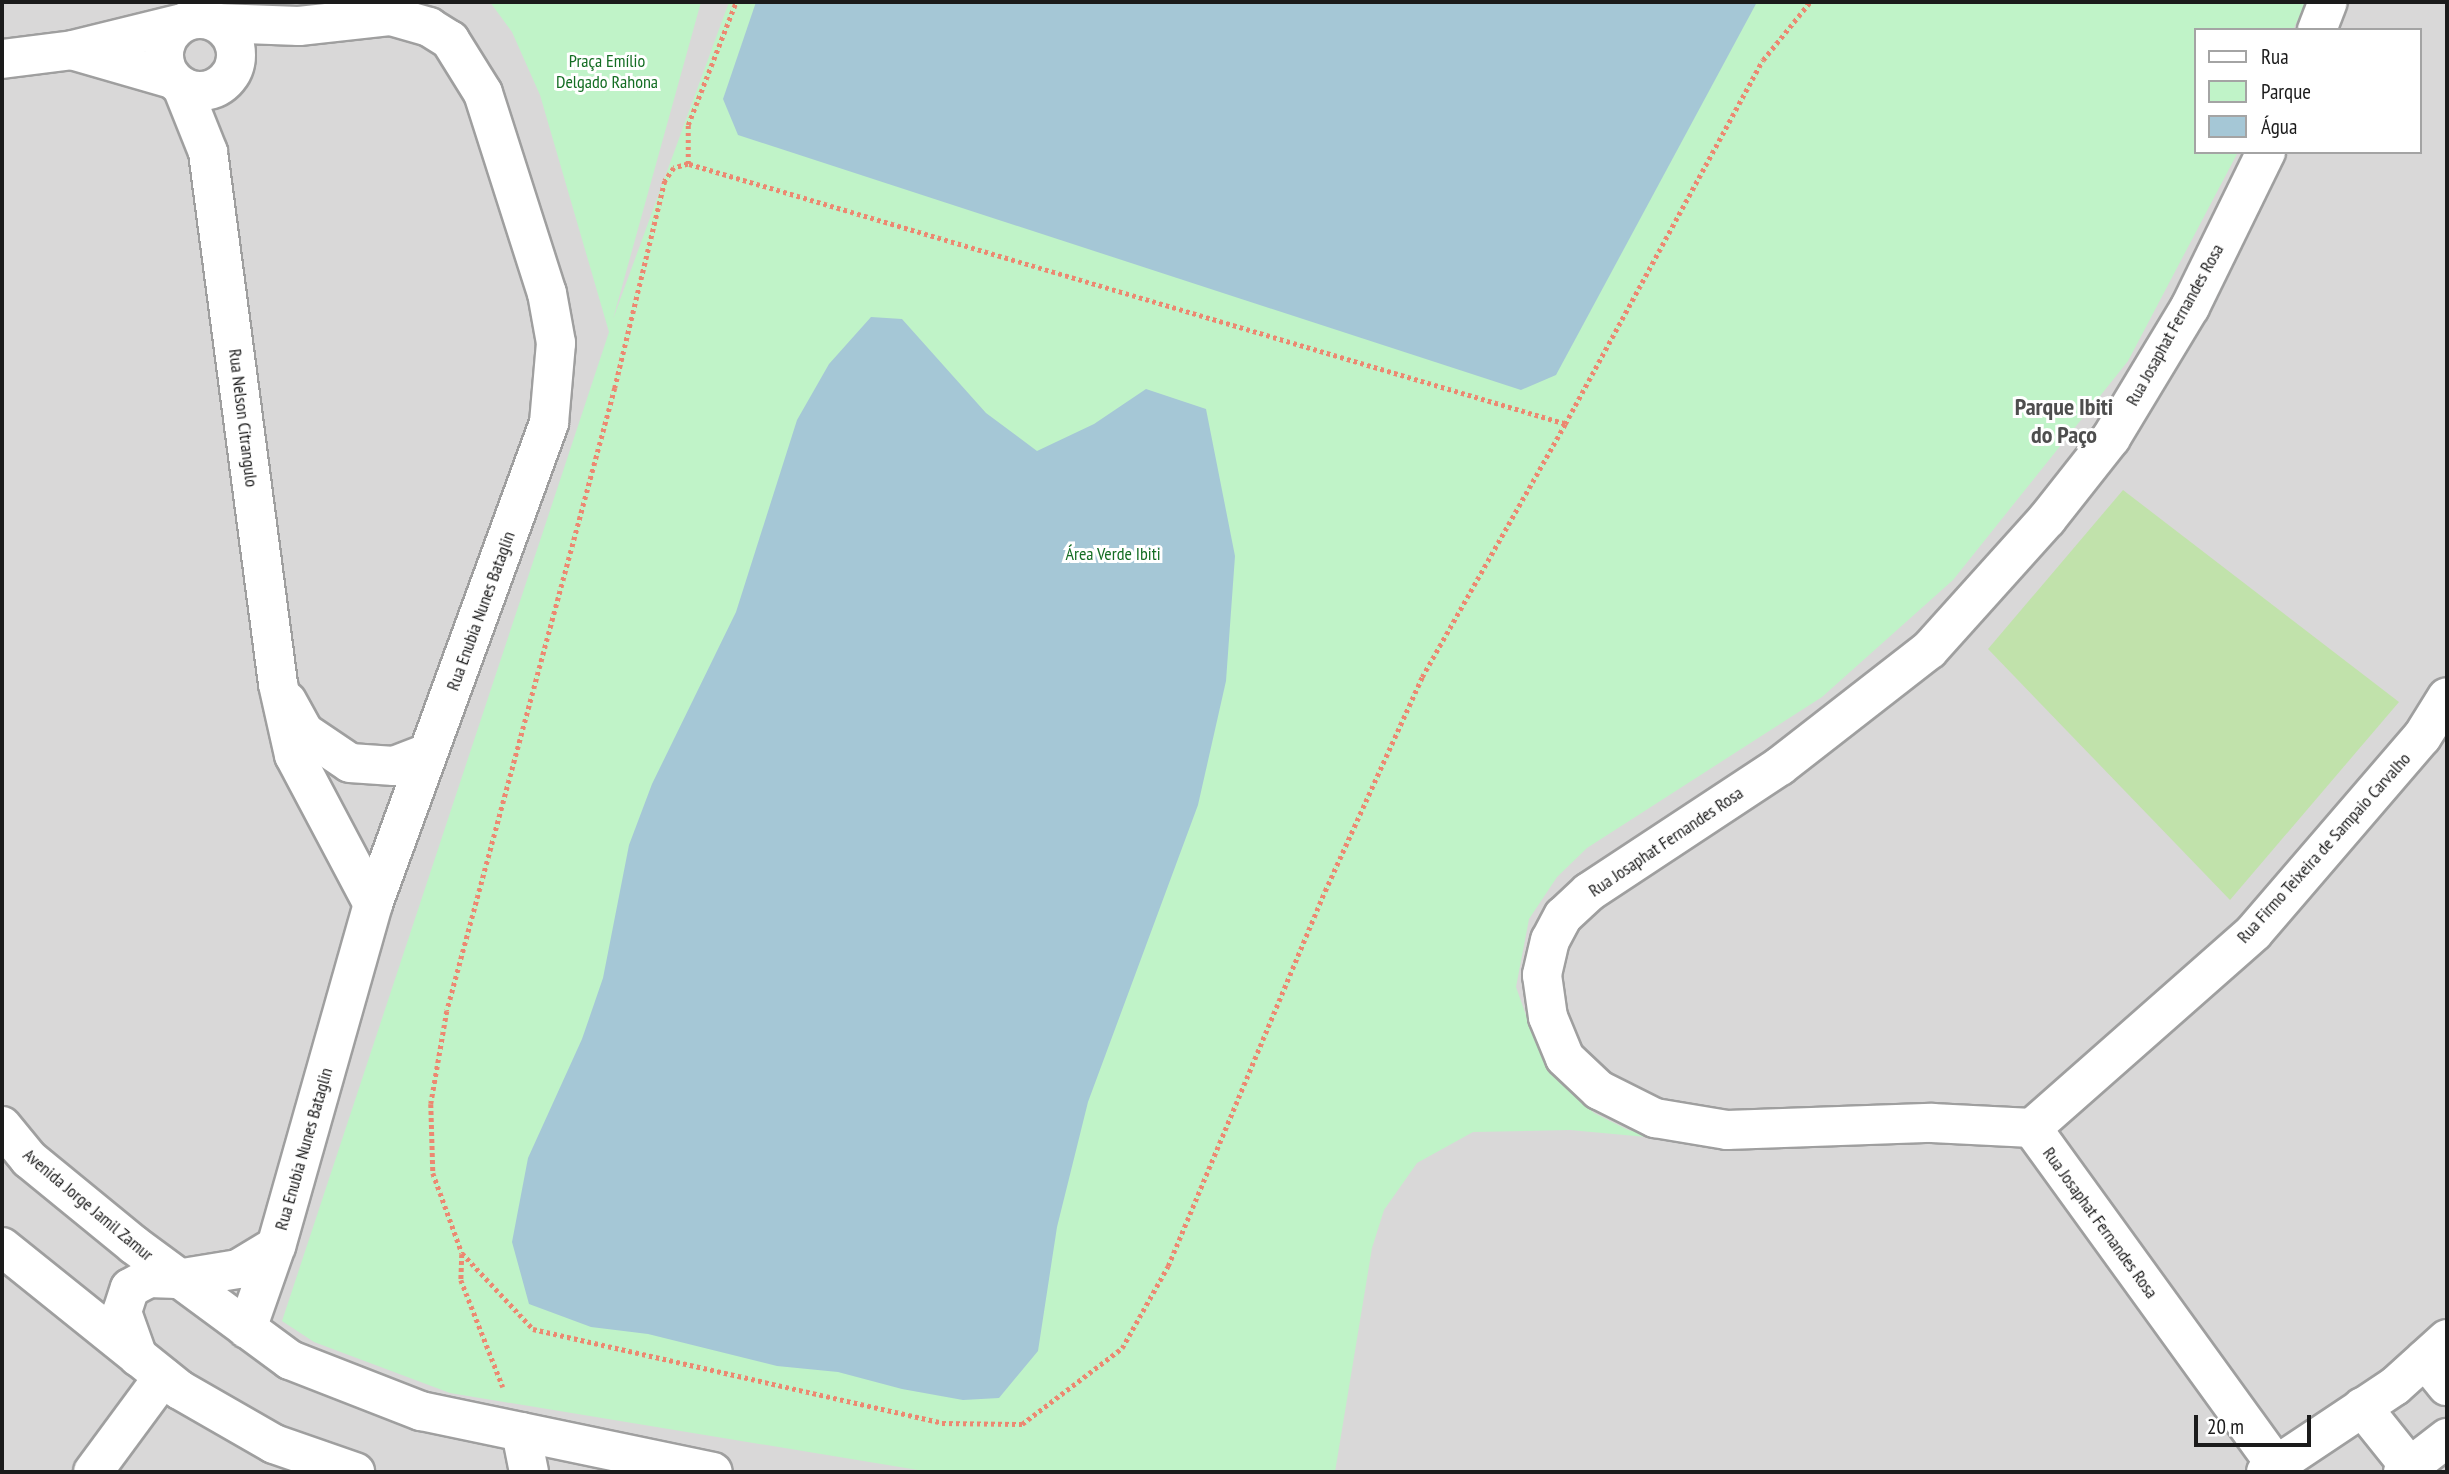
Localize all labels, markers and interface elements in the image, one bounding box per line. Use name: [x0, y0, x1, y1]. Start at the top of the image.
legend: [2194, 28, 2421, 154]
text: Rua: [2261, 43, 2289, 70]
park label: Praça Emílio Delgado Rahona: [556, 51, 658, 94]
text: Parque: [2261, 78, 2311, 105]
text: Água: [2261, 113, 2297, 140]
street label: Rua Josaphat Fernandes Rosa: [2122, 240, 2228, 410]
street label: Rua Nelson Citrangulo: [224, 348, 262, 488]
district label: Parque Ibiti do Paço: [2015, 393, 2113, 449]
street label: Rua Enubia Nunes Bataglin: [442, 528, 520, 694]
park label: Área Verde Ibiti: [1065, 543, 1161, 565]
street label: Rua Firmo Teixeira de Sampaio Carvalho: [2233, 748, 2415, 948]
street label: Rua Josaphat Fernandes Rosa: [1585, 782, 1747, 902]
street label: Rua Enubia Nunes Bataglin: [270, 1065, 338, 1233]
street label: Rua Josaphat Fernandes Rosa: [2038, 1143, 2162, 1303]
street label: Avenida Jorge Jamil Zamur: [18, 1144, 158, 1266]
scale bar: [2197, 1400, 2314, 1444]
text: 20 m: [2207, 1413, 2244, 1440]

